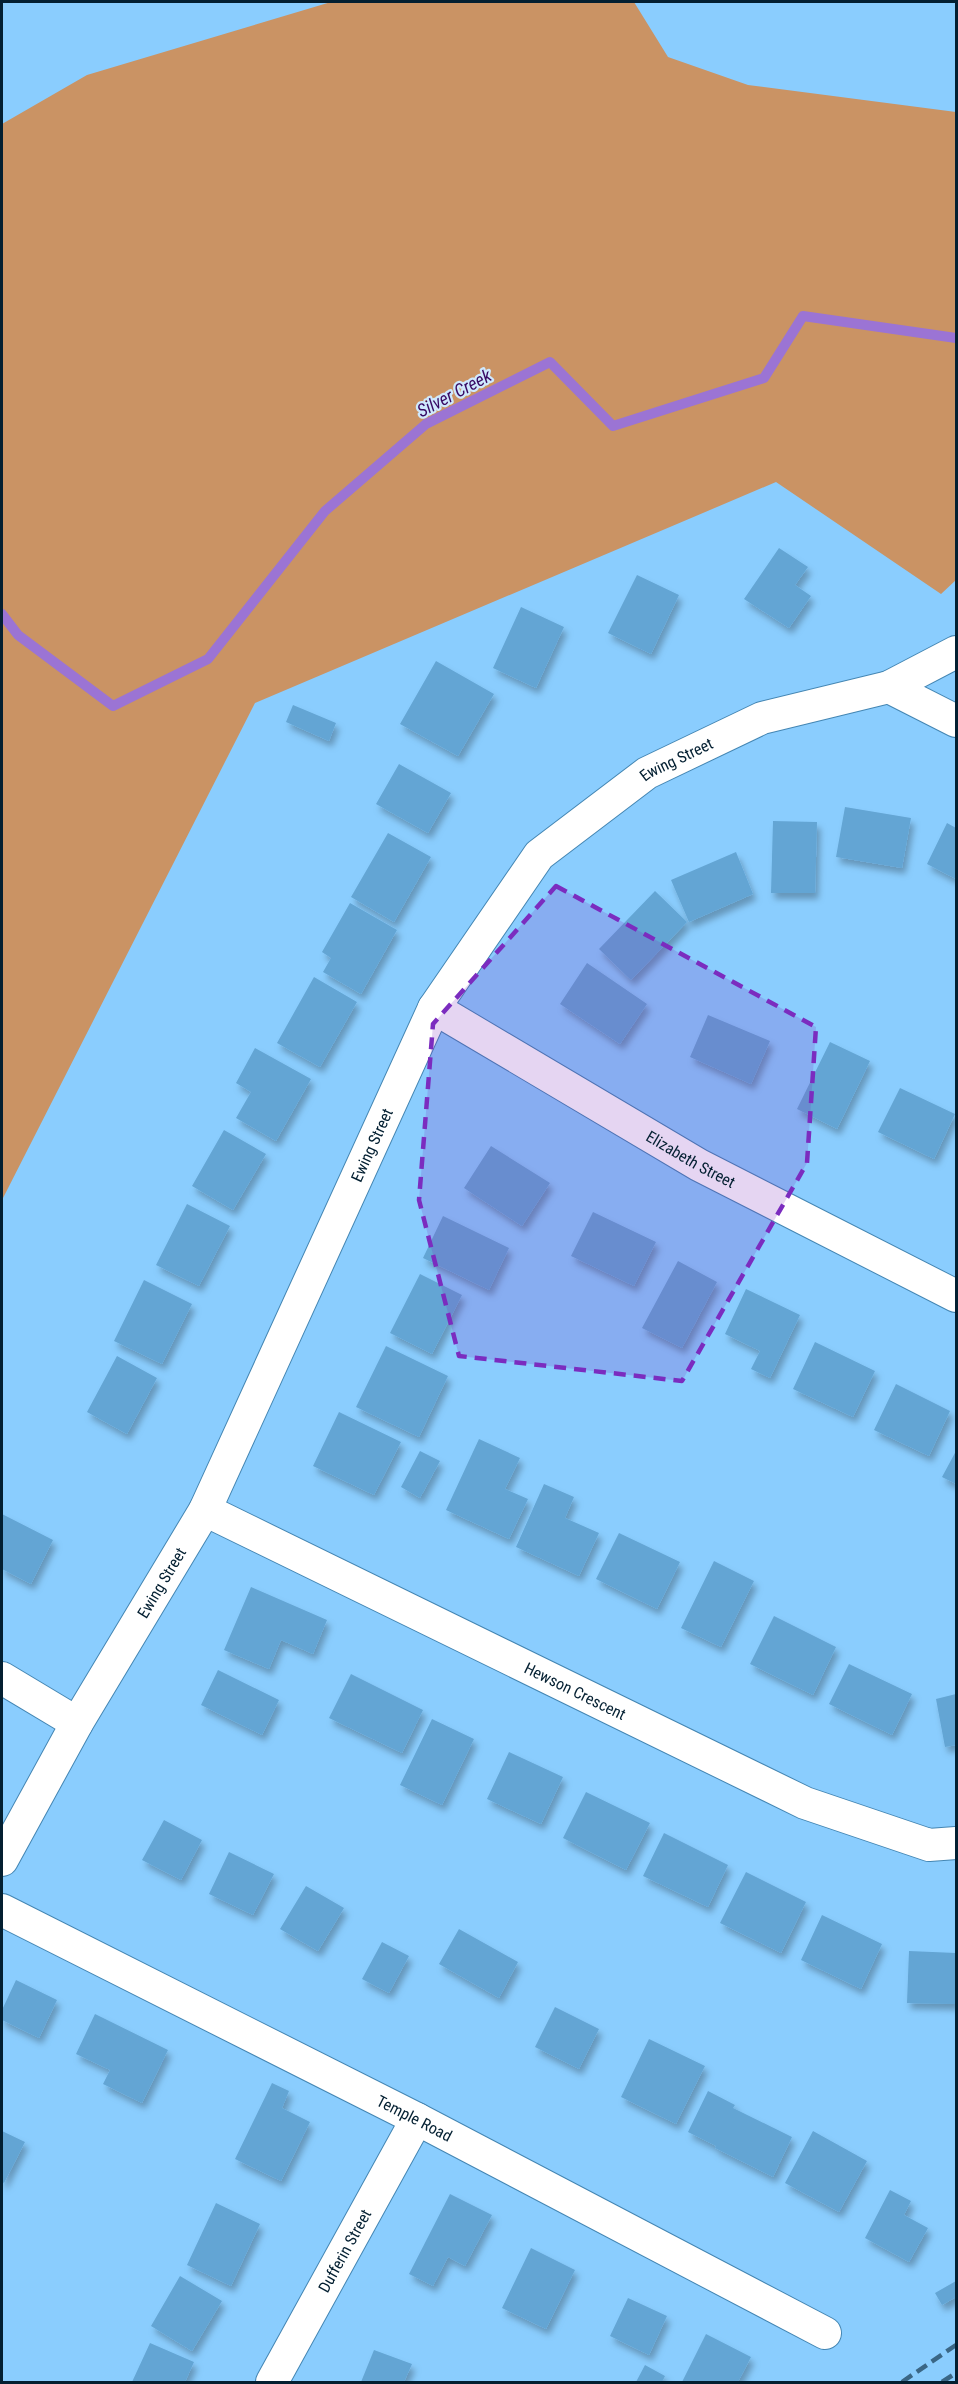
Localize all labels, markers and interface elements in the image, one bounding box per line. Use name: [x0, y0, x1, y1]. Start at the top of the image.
water label: Silver Creek: [413, 364, 496, 421]
street label: Ewing Street: [636, 733, 716, 785]
street label: Ewing Street: [347, 1105, 397, 1185]
street label: Elizabeth Street: [643, 1126, 739, 1192]
street label: Ewing Street: [133, 1544, 190, 1621]
street label: Hewson Crescent: [521, 1658, 629, 1724]
street label: Temple Road: [374, 2091, 455, 2145]
street label: Dufferin Street: [314, 2206, 375, 2295]

